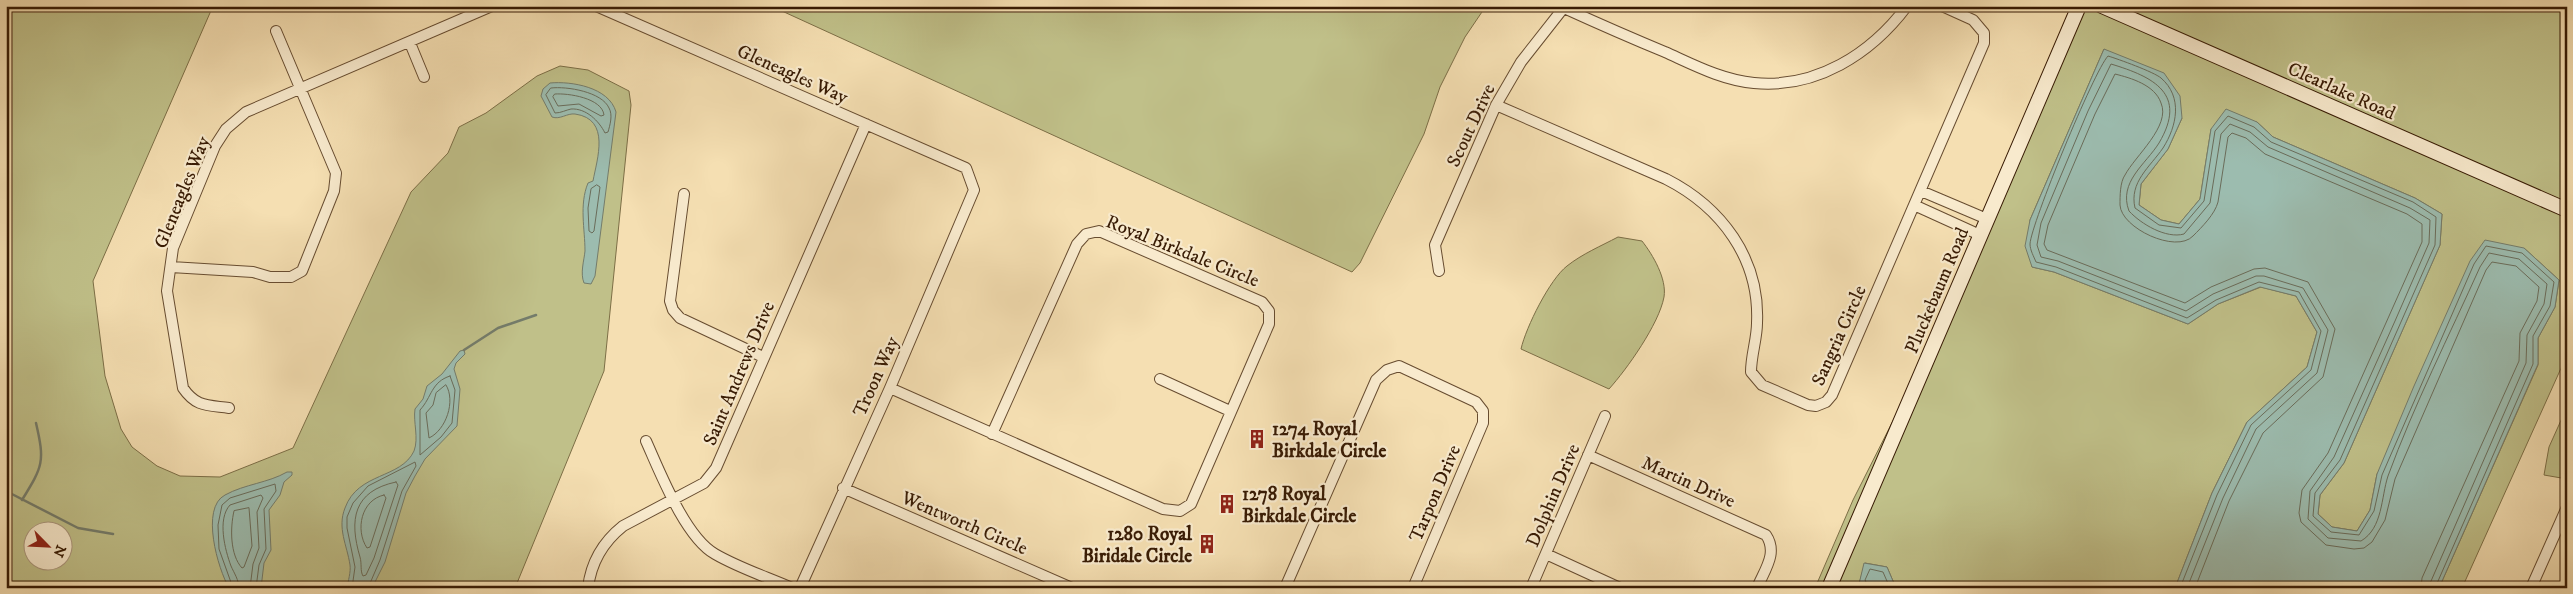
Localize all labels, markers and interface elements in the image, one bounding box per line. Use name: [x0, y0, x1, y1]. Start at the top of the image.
street label: Gleneagles Way: [733, 40, 852, 109]
street label: Clearlake Road: [2284, 57, 2399, 126]
street label: Scout Drive: [1442, 80, 1501, 171]
street label: Gleneagles Way: [149, 132, 216, 252]
street label: Royal Birkdale Circle: [1103, 210, 1262, 293]
street label: Pluckebaum Road: [1900, 224, 1975, 357]
street label: Sangria Circle: [1807, 282, 1872, 389]
street label: Saint Andrews Drive: [699, 298, 780, 449]
street label: Troon Way: [849, 332, 905, 420]
place label: 1274 Royal Birkdale Circle: [1272, 418, 1386, 463]
building icon: 1274 Royal Birkdale Circle: [1246, 428, 1268, 450]
street label: Dolphin Drive: [1521, 441, 1585, 551]
street label: Tarpon Drive: [1405, 442, 1466, 545]
street label: Martin Drive: [1638, 452, 1739, 513]
place label: 1278 Royal Birkdale Circle: [1242, 483, 1356, 528]
street label: Wentworth Circle: [897, 486, 1031, 560]
building icon: 1278 Royal Birkdale Circle: [1216, 493, 1238, 515]
north arrow: [22, 522, 72, 572]
place label: 1280 Royal Biridale Circle: [1082, 523, 1192, 568]
building icon: 1280 Royal Biridale Circle: [1196, 533, 1218, 555]
text: N: [48, 542, 70, 560]

